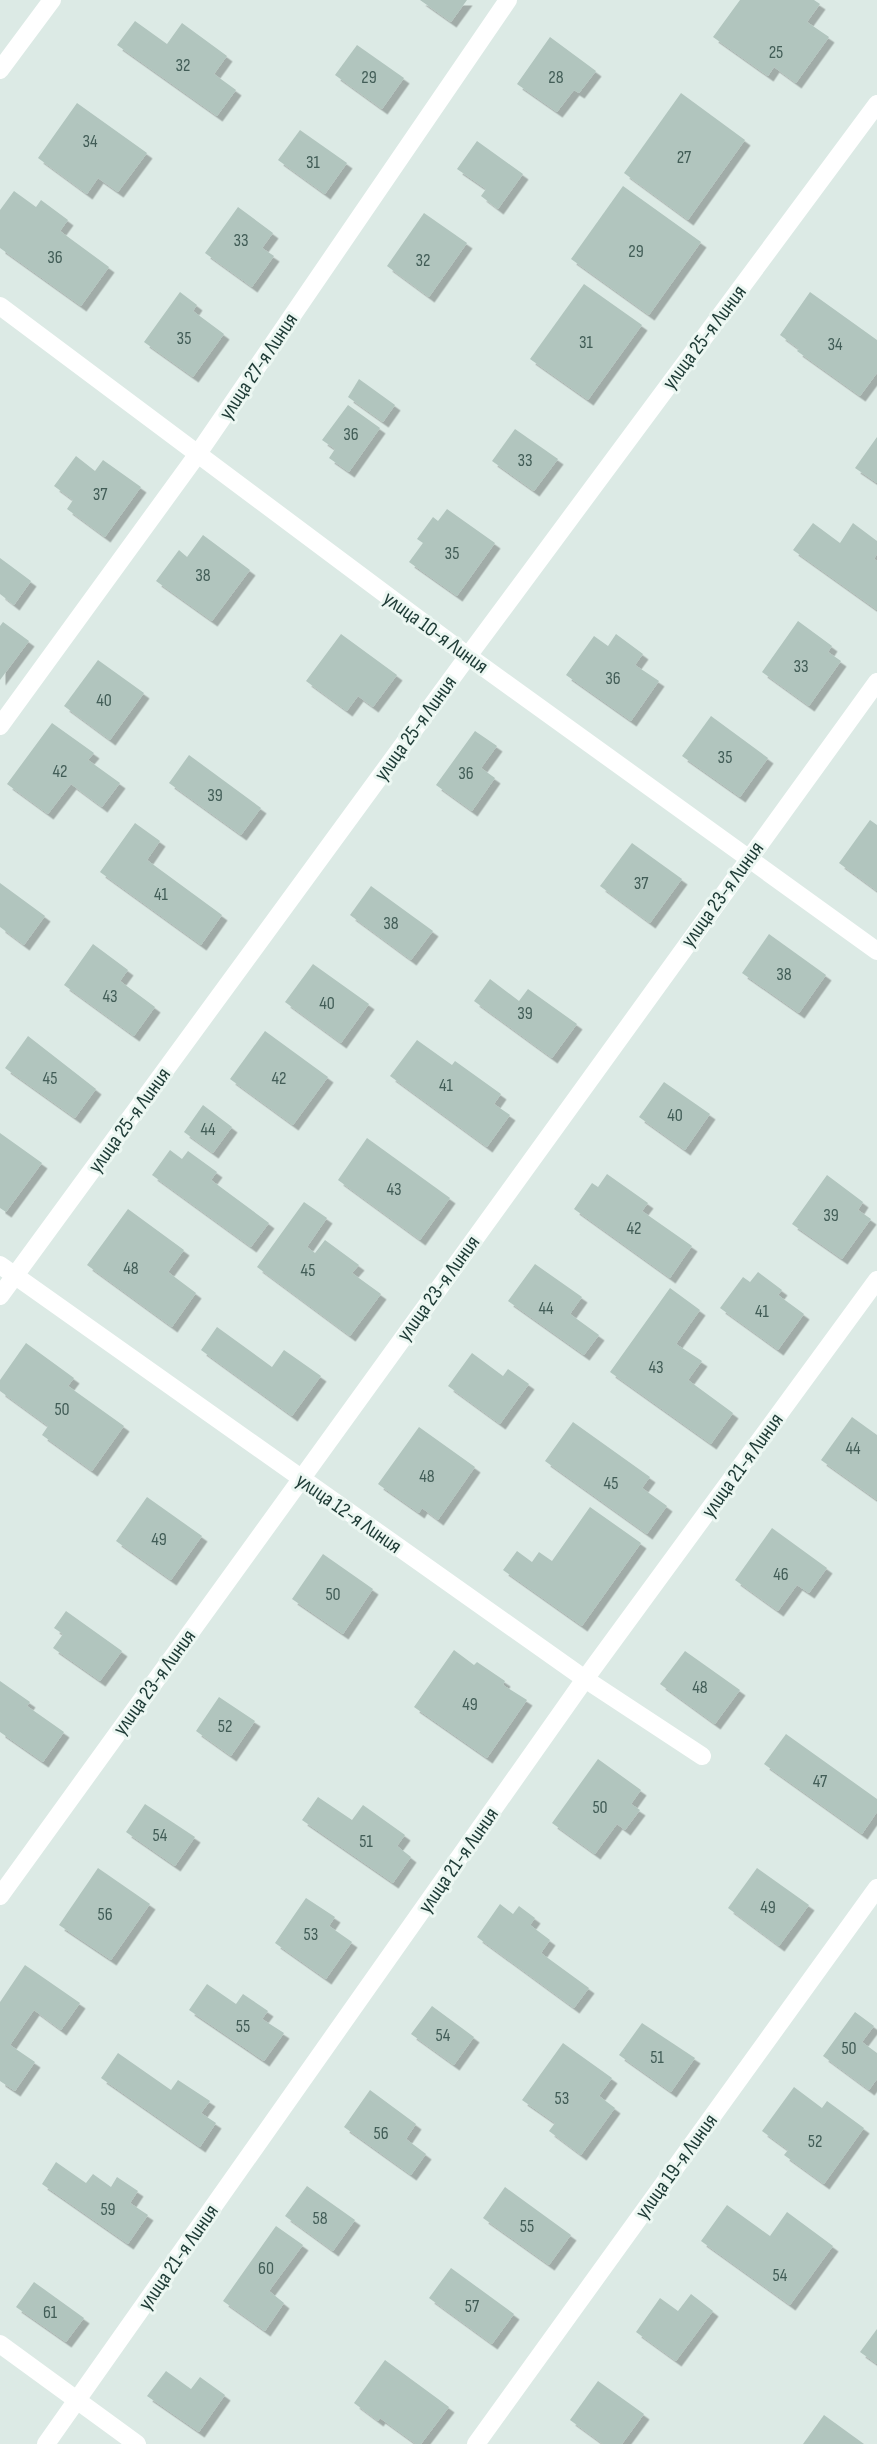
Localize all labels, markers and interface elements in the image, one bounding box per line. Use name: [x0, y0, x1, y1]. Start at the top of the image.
house number: 25: [769, 42, 783, 63]
house number: 32: [176, 55, 190, 76]
house number: 29: [361, 67, 377, 88]
house number: 28: [548, 67, 564, 88]
house number: 34: [82, 131, 98, 152]
house number: 27: [677, 147, 692, 168]
house number: 31: [306, 152, 321, 173]
house number: 33: [233, 230, 249, 251]
house number: 29: [628, 241, 644, 262]
house number: 36: [47, 247, 63, 268]
house number: 32: [416, 250, 430, 271]
street label: улица 25-я Линия: [657, 280, 752, 394]
street label: улица 27-я Линия: [214, 308, 303, 424]
house number: 35: [177, 328, 191, 349]
house number: 31: [579, 332, 594, 353]
house number: 34: [827, 334, 843, 355]
house number: 36: [343, 424, 359, 445]
house number: 33: [517, 450, 533, 471]
house number: 37: [93, 484, 108, 505]
house number: 35: [445, 543, 459, 564]
house number: 38: [195, 565, 211, 586]
street label: улица 10-я Линия: [378, 586, 493, 679]
house number: 33: [793, 656, 809, 677]
house number: 36: [605, 668, 621, 689]
street label: улица 25-я Линия: [369, 671, 462, 786]
house number: 40: [96, 690, 112, 711]
house number: 35: [718, 747, 732, 768]
house number: 42: [52, 761, 68, 782]
house number: 36: [458, 763, 474, 784]
house number: 39: [207, 785, 223, 806]
street label: улица 23-я Линия: [676, 837, 769, 952]
house number: 37: [634, 873, 649, 894]
house number: 41: [154, 884, 169, 905]
house number: 38: [383, 913, 399, 934]
house number: 38: [776, 964, 792, 985]
house number: 43: [102, 986, 118, 1007]
house number: 40: [319, 993, 335, 1014]
house number: 39: [517, 1003, 533, 1024]
street label: улица 25-я Линия: [83, 1063, 176, 1178]
house number: 45: [43, 1068, 57, 1089]
house number: 42: [271, 1068, 287, 1089]
house number: 41: [439, 1075, 454, 1096]
house number: 40: [667, 1105, 683, 1126]
house number: 44: [200, 1119, 216, 1140]
house number: 43: [386, 1179, 402, 1200]
house number: 39: [823, 1205, 839, 1226]
house number: 42: [626, 1218, 642, 1239]
street label: улица 23-я Линия: [392, 1231, 485, 1346]
house number: 48: [123, 1258, 139, 1279]
house number: 45: [301, 1260, 315, 1281]
house number: 44: [538, 1298, 554, 1319]
house number: 41: [755, 1301, 770, 1322]
house number: 43: [648, 1357, 664, 1378]
house number: 50: [54, 1399, 70, 1420]
street label: улица 21-я Линия: [696, 1408, 789, 1522]
house number: 44: [845, 1438, 861, 1459]
house number: 48: [419, 1466, 435, 1487]
street label: улица 12-я Линия: [291, 1468, 406, 1559]
house number: 45: [604, 1473, 618, 1494]
house number: 49: [151, 1529, 167, 1550]
house number: 46: [773, 1564, 789, 1585]
house number: 50: [325, 1584, 341, 1605]
street label: улица 23-я Линия: [108, 1625, 201, 1740]
house number: 48: [692, 1677, 708, 1698]
house number: 49: [462, 1694, 478, 1715]
house number: 52: [218, 1716, 232, 1737]
house number: 47: [813, 1771, 828, 1792]
house number: 50: [592, 1797, 608, 1818]
street label: улица 21-я Линия: [413, 1803, 504, 1918]
house number: 54: [153, 1825, 168, 1846]
house number: 51: [359, 1831, 373, 1852]
house number: 49: [760, 1897, 776, 1918]
house number: 56: [97, 1904, 113, 1925]
house number: 53: [304, 1924, 318, 1945]
house number: 55: [236, 2016, 250, 2037]
house number: 54: [436, 2025, 451, 2046]
house number: 50: [841, 2038, 857, 2059]
house number: 51: [650, 2047, 664, 2068]
house number: 53: [555, 2088, 569, 2109]
street label: улица 19-я Линия: [630, 2109, 723, 2224]
house number: 56: [373, 2123, 389, 2144]
house number: 52: [808, 2131, 822, 2152]
house number: 59: [100, 2199, 116, 2220]
street label: улица 21-я Линия: [133, 2200, 224, 2315]
house number: 58: [312, 2208, 328, 2229]
house number: 55: [520, 2216, 534, 2237]
house number: 60: [258, 2258, 274, 2279]
house number: 54: [773, 2265, 788, 2286]
house number: 57: [465, 2296, 480, 2317]
house number: 61: [43, 2302, 58, 2323]

